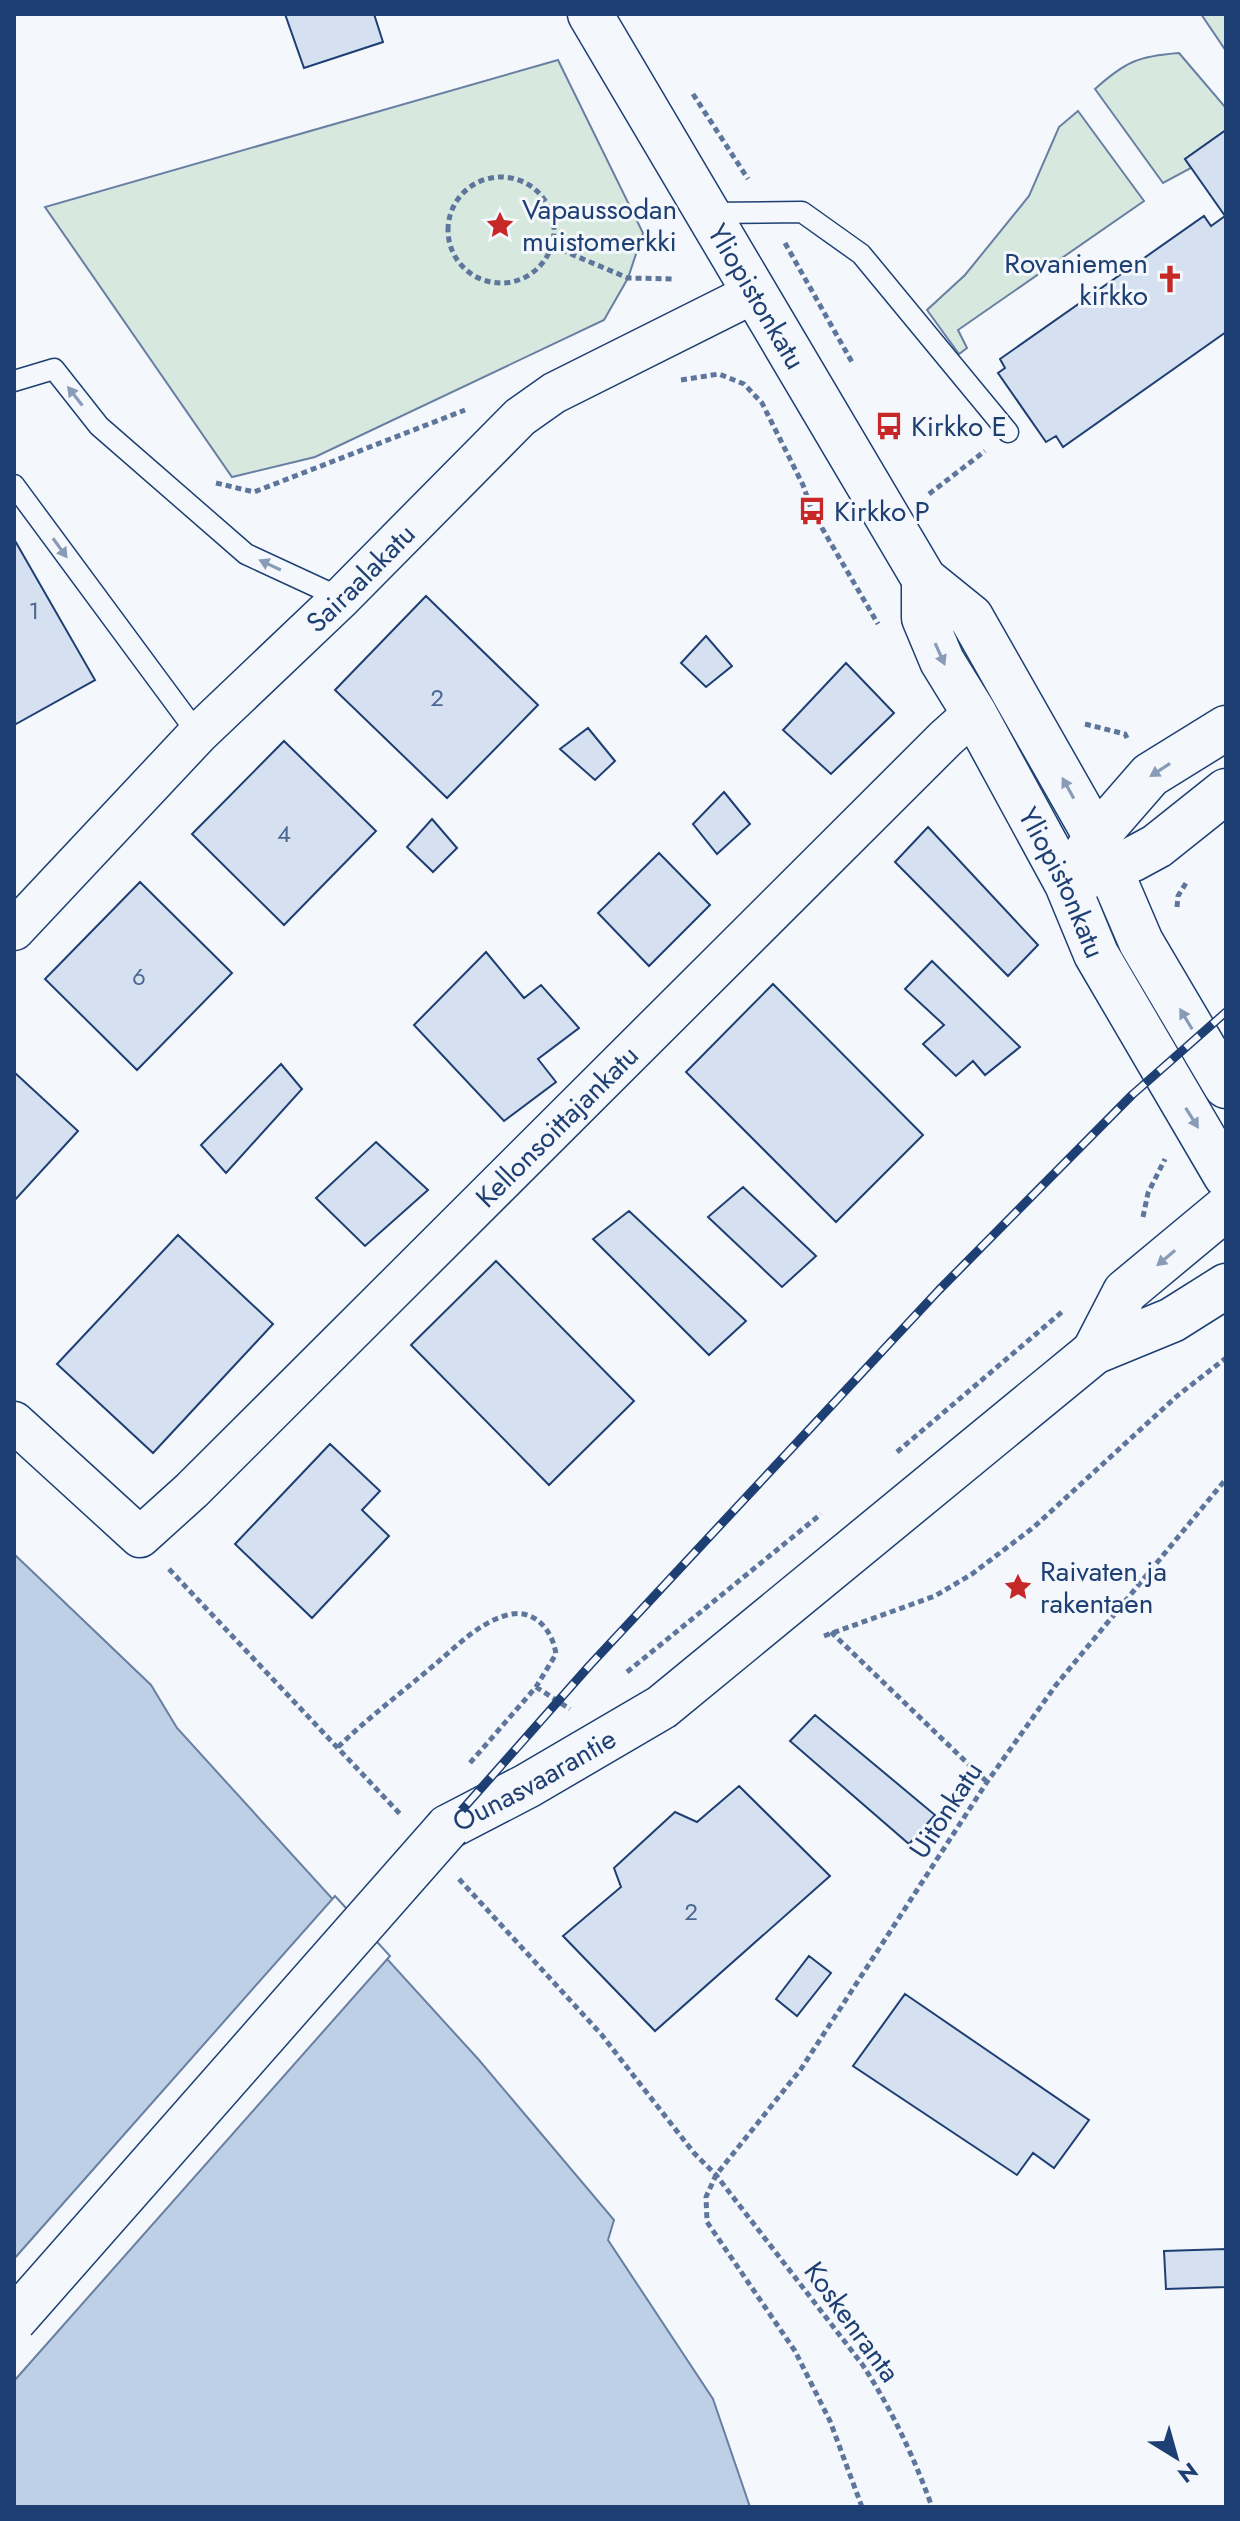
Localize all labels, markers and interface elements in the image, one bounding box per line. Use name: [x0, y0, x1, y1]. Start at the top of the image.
place label: Vapaussodan muistomerkki: [522, 189, 677, 262]
place icon: Vapaussodan muistomerkki: [485, 210, 515, 240]
street label: Yliopistonkatu: [698, 216, 816, 377]
place label: Rovaniemen kirkko: [1004, 243, 1148, 316]
church icon: Rovaniemen kirkko: [1155, 264, 1185, 294]
one-way arrow: [68, 386, 84, 406]
place label: Kirkko E: [911, 406, 1007, 447]
bus stop icon: Kirkko E: [874, 411, 904, 441]
place label: Kirkko P: [834, 491, 930, 532]
bus stop icon: Kirkko P: [797, 496, 827, 526]
street label: Sairaalakatu: [296, 514, 424, 642]
one-way arrow: [52, 537, 68, 558]
one-way arrow: [259, 558, 282, 572]
house number: 1: [29, 593, 39, 628]
one-way arrow: [933, 642, 946, 666]
house number: 2: [430, 680, 444, 715]
one-way arrow: [1149, 762, 1170, 777]
one-way arrow: [1061, 777, 1075, 799]
street label: Yliopistonkatu: [1008, 800, 1116, 964]
house number: 4: [277, 816, 291, 851]
house number: 6: [132, 959, 146, 994]
one-way arrow: [1179, 1008, 1193, 1030]
street label: Kellonsoittajankatu: [466, 1035, 648, 1217]
one-way arrow: [1184, 1107, 1198, 1129]
one-way arrow: [1156, 1249, 1176, 1266]
place label: Raivaten ja rakentaen: [1040, 1551, 1167, 1624]
place icon: Raivaten ja rakentaen: [1003, 1572, 1033, 1602]
street label: Ounasvaarantie: [445, 1718, 624, 1842]
street label: Uitonkatu: [899, 1753, 993, 1867]
house number: 2: [684, 1894, 698, 1929]
street label: Koskenranta: [794, 2253, 910, 2391]
north arrow: [1136, 2417, 1216, 2497]
text: N: [1171, 2455, 1205, 2491]

